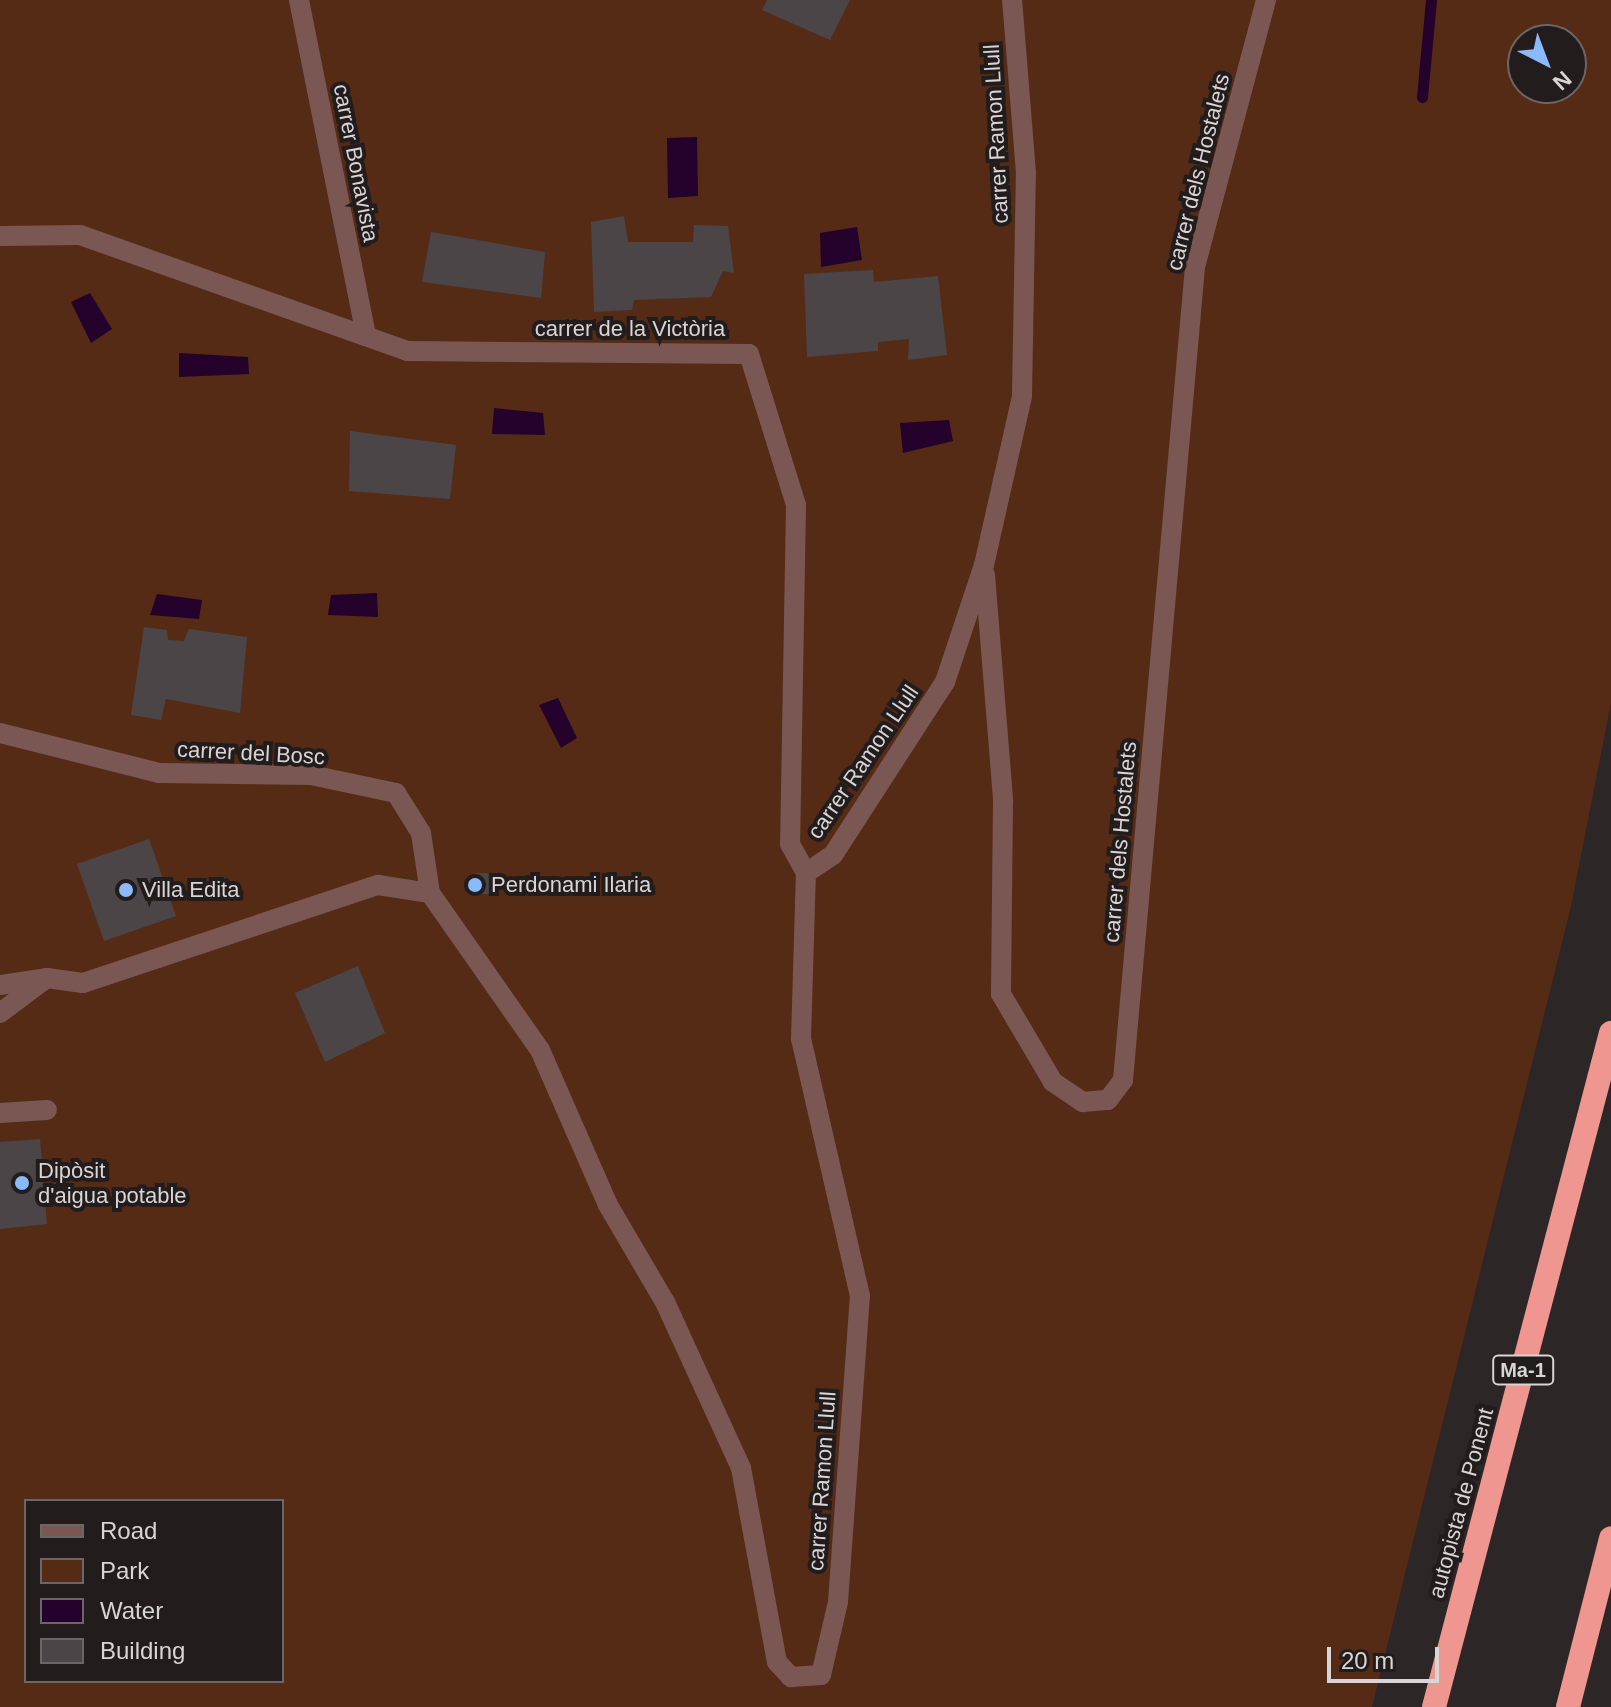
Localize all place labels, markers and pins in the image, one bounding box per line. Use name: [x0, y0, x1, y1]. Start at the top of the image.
place label: Perdonami Ilaria: [491, 872, 651, 898]
marker: Perdonami Ilaria: [466, 876, 484, 894]
place label: Villa Edita: [142, 877, 239, 903]
marker: Villa Edita: [117, 881, 135, 899]
place label: Dipòsit d'aigua potable: [38, 1157, 187, 1208]
marker: Dipòsit d'aigua potable: [13, 1174, 31, 1192]

